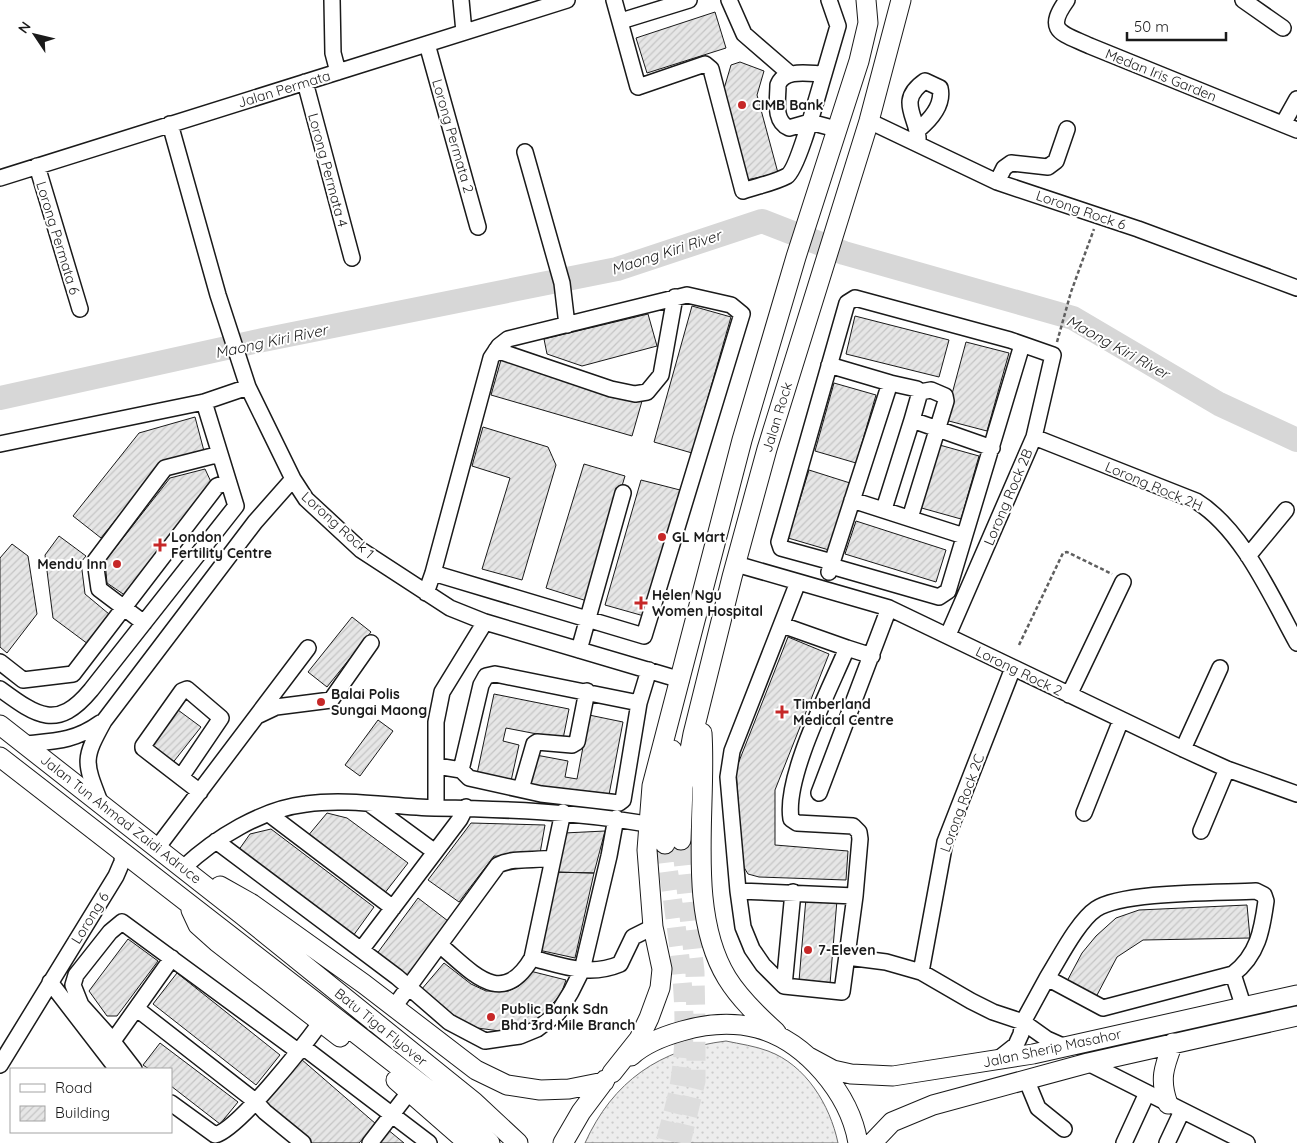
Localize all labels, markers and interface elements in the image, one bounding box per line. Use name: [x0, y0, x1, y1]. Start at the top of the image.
north arrow: [10, 10, 60, 60]
scale bar: [1127, 10, 1226, 42]
text: 50 m: [1134, 17, 1169, 36]
text: N: [14, 18, 35, 37]
street label: Medan Iris Garden: [1103, 44, 1219, 106]
street label: Jalan Permata: [235, 66, 333, 112]
street label: Lorong Permata 2: [428, 77, 478, 195]
place label: CIMB Bank: [752, 96, 823, 114]
marker: CIMB Bank: [736, 99, 748, 111]
street label: Lorong Permata 4: [304, 111, 352, 229]
street label: Lorong Permata 6: [32, 179, 84, 297]
street label: Lorong Rock 6: [1034, 186, 1129, 234]
water label: Maong Kiri River: [609, 225, 725, 279]
water label: Maong Kiri River: [1063, 311, 1175, 384]
water label: Maong Kiri River: [213, 319, 331, 362]
street label: Jalan Rock: [758, 380, 796, 454]
street label: Lorong Rock 2B: [980, 446, 1036, 548]
street label: Lorong Rock 2H: [1102, 457, 1206, 515]
street label: Lorong Rock 1: [298, 488, 378, 562]
place label: London Fertility Centre: [171, 528, 272, 562]
place label: GL Mart: [672, 528, 726, 546]
marker: GL Mart: [656, 531, 668, 543]
marker: London Fertility Centre: [153, 538, 167, 552]
place label: Mendu Inn: [37, 555, 107, 573]
marker: Mendu Inn: [111, 558, 123, 570]
place label: Helen Ngu Women Hospital: [652, 586, 763, 620]
marker: Helen Ngu Women Hospital: [634, 596, 648, 610]
street label: Lorong Rock 2: [973, 642, 1065, 700]
place label: Balai Polis Sungai Maong: [331, 685, 427, 719]
place label: Timberland Medical Centre: [793, 695, 894, 729]
marker: Balai Polis Sungai Maong: [315, 696, 327, 708]
marker: Timberland Medical Centre: [775, 705, 789, 719]
street label: Jalan Tun Ahmad Zaidi Adruce: [37, 751, 205, 887]
street label: Lorong Rock 2C: [936, 751, 988, 855]
street label: Lorong 6: [67, 888, 113, 947]
place label: 7-Eleven: [818, 941, 875, 959]
marker: 7-Eleven: [802, 944, 814, 956]
street label: Batu Tiga Flyover: [331, 984, 432, 1070]
place label: Public Bank Sdn Bhd 3rd Mile Branch: [501, 1000, 635, 1034]
marker: Public Bank Sdn Bhd 3rd Mile Branch: [485, 1011, 497, 1023]
street label: Jalan Sherip Masahor: [981, 1024, 1124, 1072]
legend: [10, 1068, 172, 1133]
text: Road: [55, 1078, 92, 1097]
text: Building: [55, 1103, 110, 1122]

